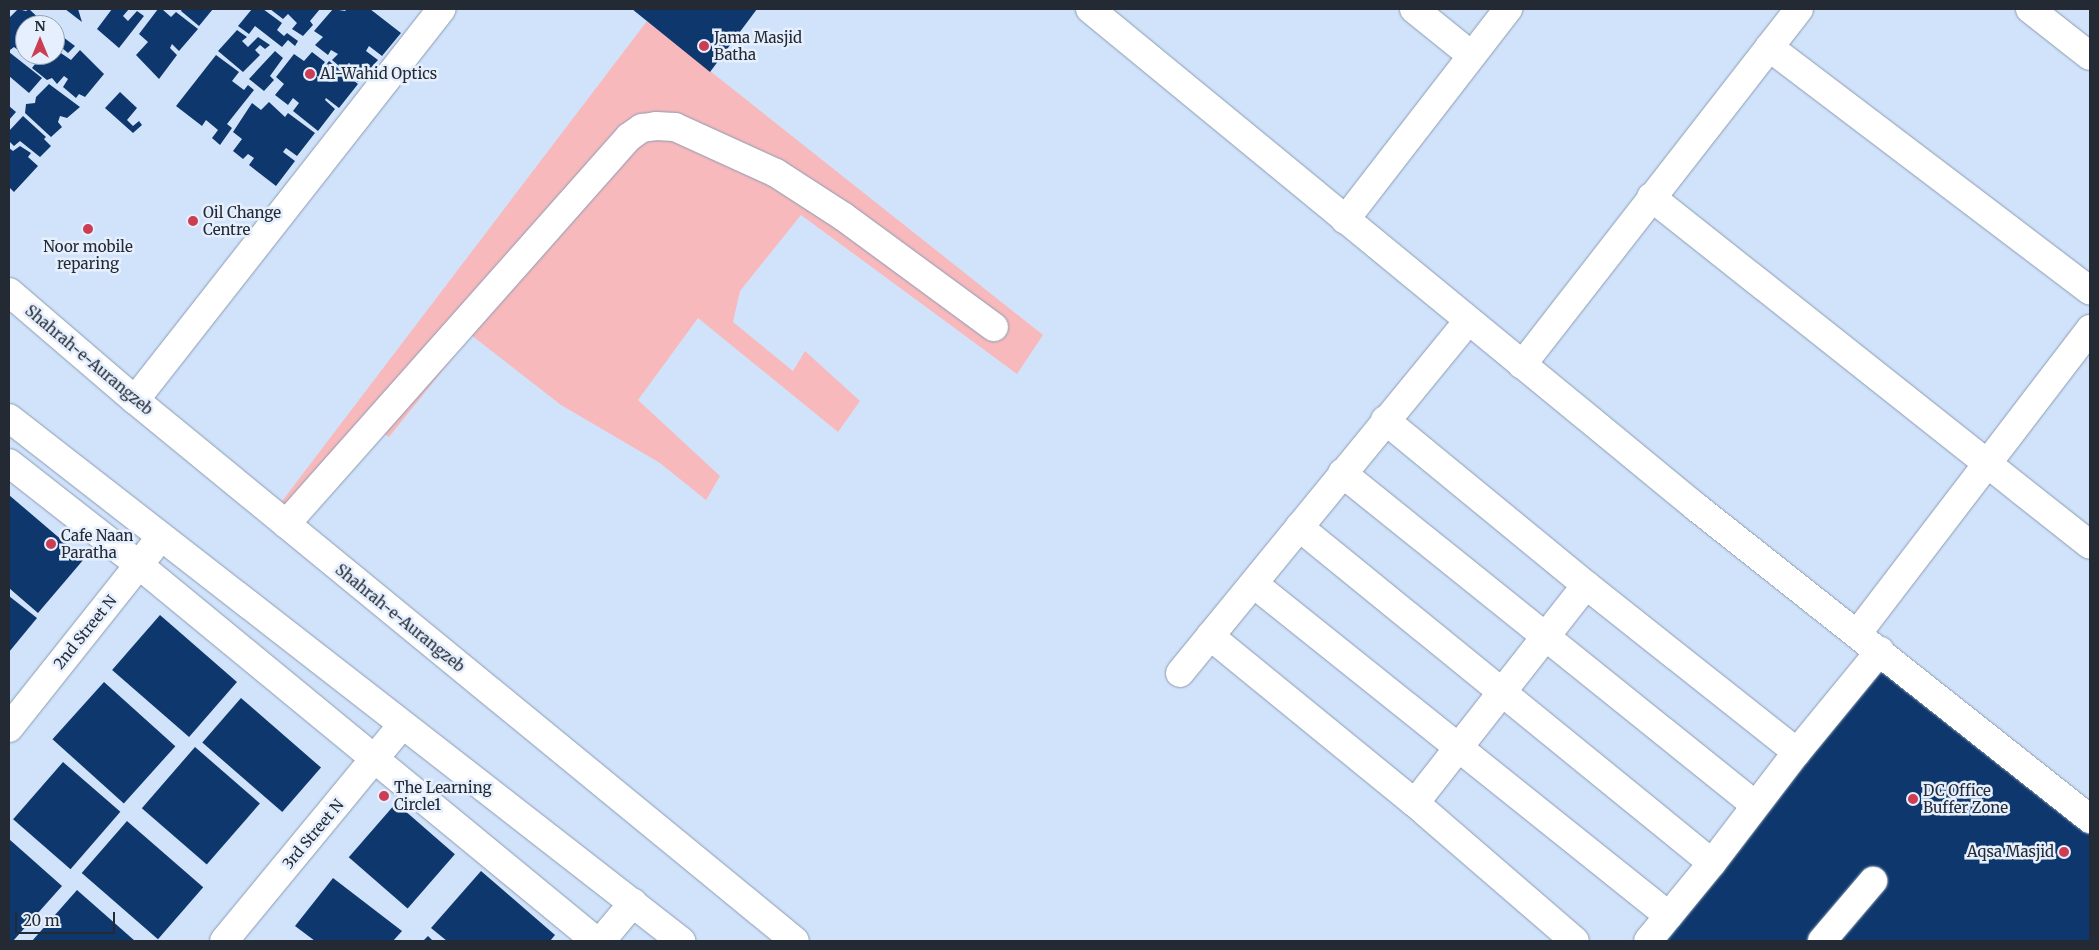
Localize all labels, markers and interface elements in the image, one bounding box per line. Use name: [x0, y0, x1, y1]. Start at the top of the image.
north arrow: [15, 15, 65, 65]
text: N: [34, 17, 46, 35]
place label: Jama Masjid Batha: [714, 28, 802, 63]
marker: Jama Masjid Batha: [698, 40, 710, 52]
place label: Al-Wahid Optics: [320, 65, 437, 83]
marker: Al-Wahid Optics: [304, 68, 316, 80]
place label: Oil Change Centre: [203, 203, 281, 238]
marker: Oil Change Centre: [187, 215, 199, 227]
marker: Noor mobile reparing: [82, 223, 94, 235]
place label: Noor mobile reparing: [43, 237, 133, 272]
street label: Shahrah-e-Aurangzeb: [22, 301, 156, 419]
place label: Cafe Naan Paratha: [61, 526, 133, 561]
marker: Cafe Naan Paratha: [45, 538, 57, 550]
street label: Shahrah-e-Aurangzeb: [332, 560, 468, 676]
street label: 2nd Street N: [50, 592, 120, 672]
place label: The Learning Circle1: [394, 778, 491, 813]
place label: DC Office Buffer Zone: [1923, 781, 2008, 816]
marker: The Learning Circle1: [378, 790, 390, 802]
marker: DC Office Buffer Zone: [1907, 793, 1919, 805]
street label: 3rd Street N: [279, 796, 347, 872]
place label: Aqsa Masjid: [1967, 843, 2054, 861]
marker: Aqsa Masjid: [2058, 846, 2070, 858]
scale bar: [18, 902, 118, 934]
text: 20 m: [23, 911, 60, 930]

